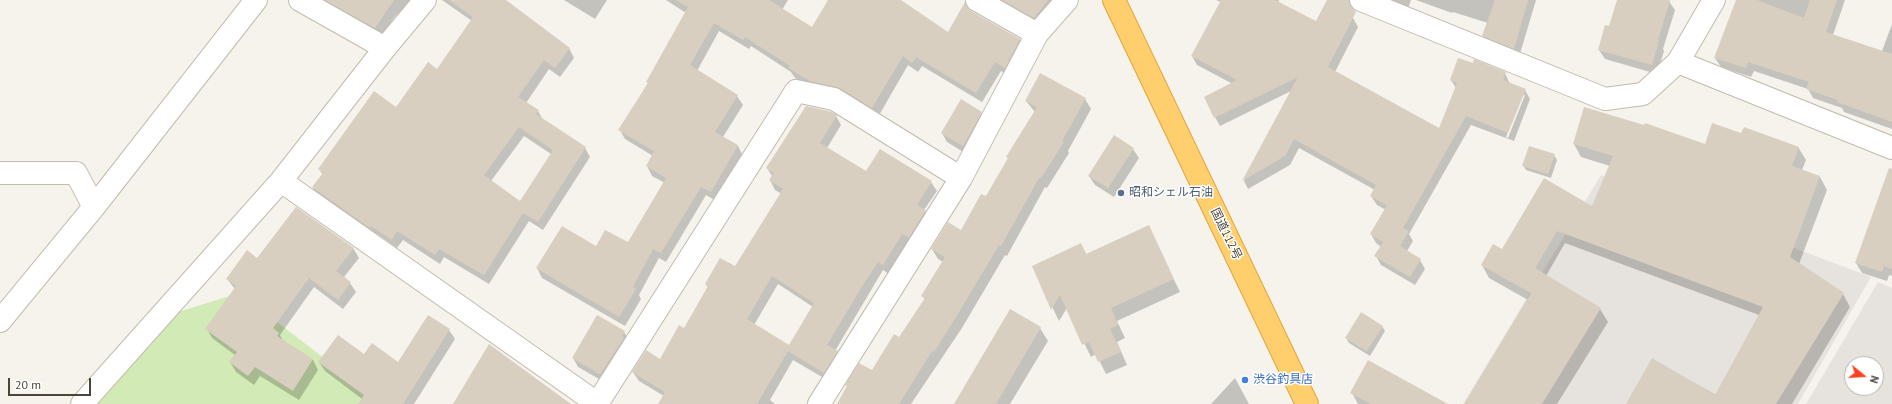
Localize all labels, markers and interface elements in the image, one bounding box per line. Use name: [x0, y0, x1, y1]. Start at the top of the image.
place label: 昭和シェル石油: [1129, 186, 1213, 200]
marker: 昭和シェル石油: [1116, 188, 1126, 198]
street label: 国道112号: [1207, 206, 1245, 262]
north arrow: [1844, 356, 1884, 396]
scale bar: [10, 370, 93, 396]
place label: 渋谷釣具店: [1253, 373, 1313, 387]
text: N: [1867, 374, 1882, 385]
marker: 渋谷釣具店: [1240, 375, 1250, 385]
text: 20 m: [15, 377, 41, 392]

